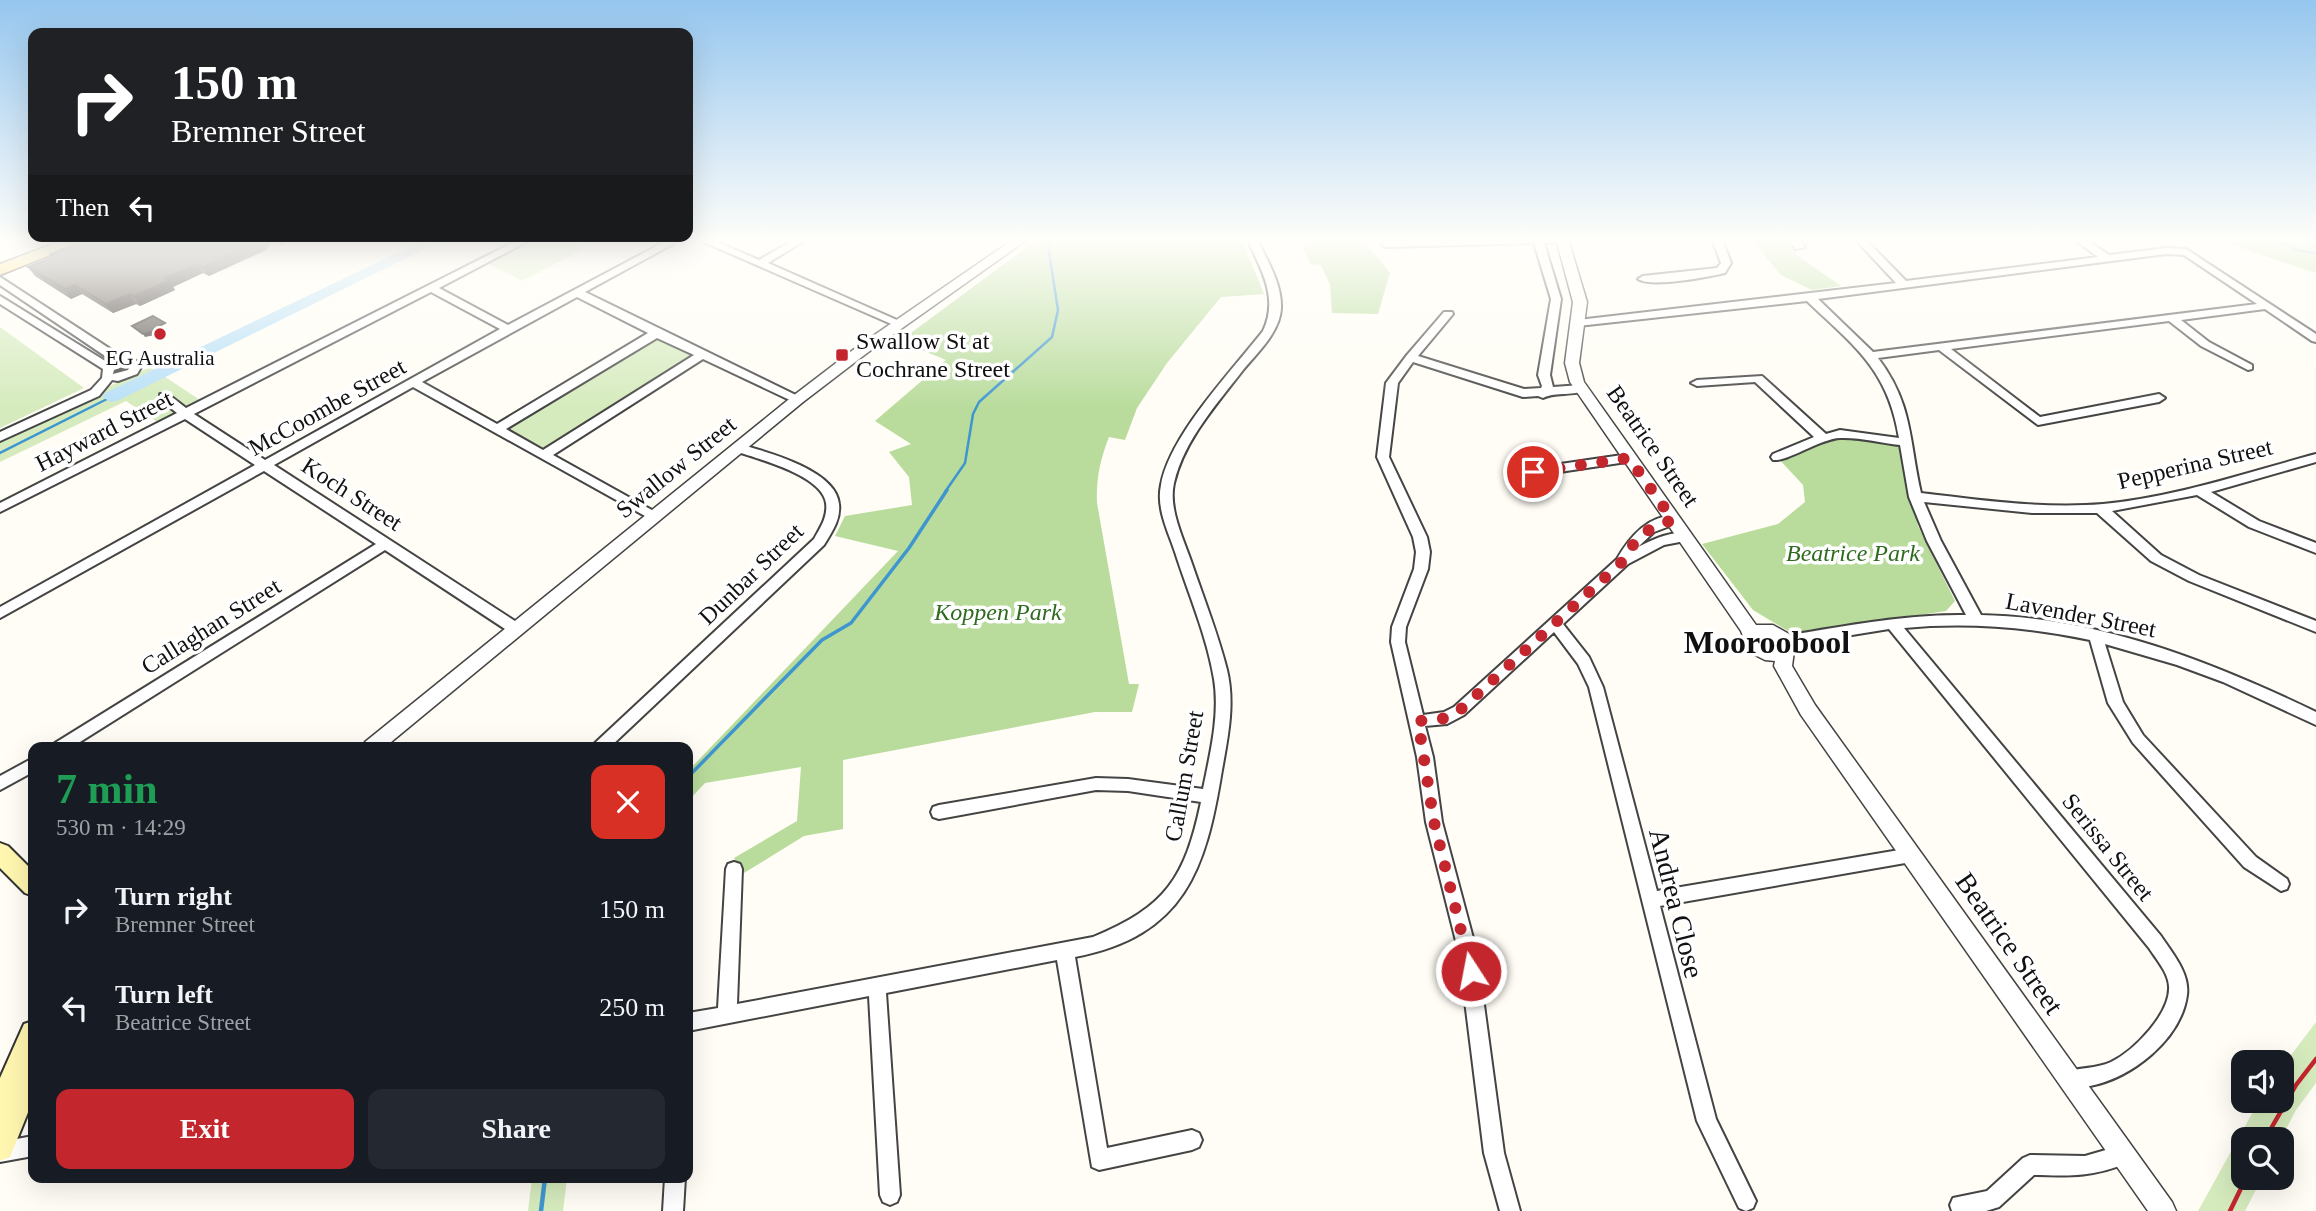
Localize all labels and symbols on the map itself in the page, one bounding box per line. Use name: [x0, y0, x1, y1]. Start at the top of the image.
marker: EG Australia: [152, 326, 168, 342]
place label: Swallow St at Cochrane Street: [856, 328, 1010, 382]
place label: EG Australia: [105, 346, 215, 370]
marker: Swallow St at Cochrane Street: [834, 347, 850, 363]
street label: McCoombe Street: [244, 353, 410, 461]
street label: Beatrice Street: [1602, 380, 1705, 512]
street label: Hayward Street: [31, 385, 177, 477]
street label: Swallow Street: [611, 411, 741, 523]
street label: Pepperina Street: [2115, 433, 2275, 494]
pin: [1503, 442, 1563, 502]
street label: Koch Street: [297, 452, 407, 536]
street label: Dunbar Street: [694, 518, 808, 630]
park label: Beatrice Park: [1786, 540, 1920, 566]
street label: Callaghan Street: [137, 573, 286, 679]
street label: Lavender Street: [2004, 588, 2159, 642]
park label: Koppen Park: [933, 599, 1062, 625]
district label: Mooroobool: [1684, 624, 1850, 660]
street label: Callum Street: [1160, 708, 1208, 844]
street label: Serissa Street: [2057, 788, 2159, 906]
street label: Andrea Close: [1643, 825, 1710, 981]
street label: Beatrice Street: [1949, 867, 2070, 1020]
position arrow: [1434, 934, 1508, 1008]

